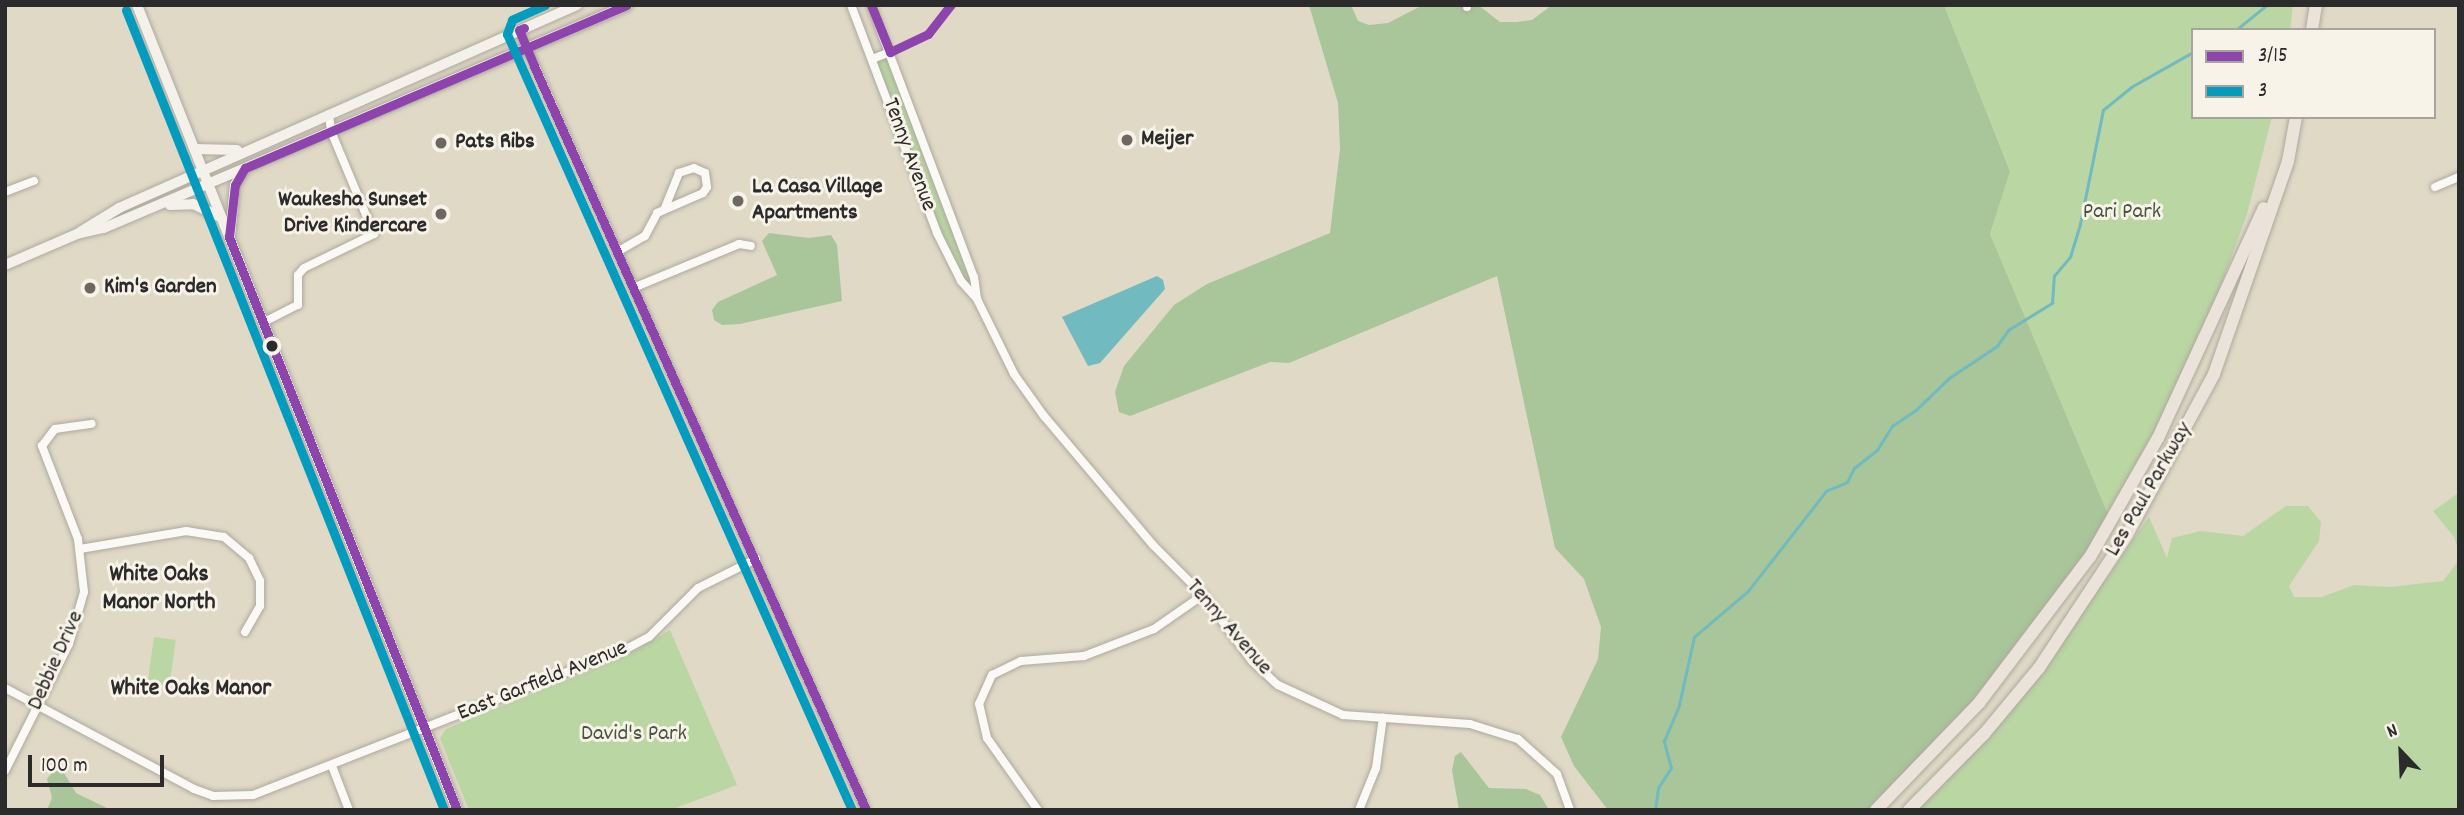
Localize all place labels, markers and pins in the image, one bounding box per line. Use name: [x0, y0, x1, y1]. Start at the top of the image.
place label: Meijer: [1141, 126, 1193, 154]
place label: Pats Ribs: [455, 129, 535, 157]
marker: Meijer: [1119, 132, 1135, 148]
marker: Pats Ribs: [433, 135, 449, 151]
place label: La Casa Village Apartments: [752, 174, 883, 228]
place label: Waukesha Sunset Drive Kindercare: [278, 187, 427, 241]
marker: La Casa Village Apartments: [730, 193, 746, 209]
marker: Waukesha Sunset Drive Kindercare: [433, 206, 449, 222]
place label: Kim's Garden: [104, 274, 217, 302]
marker: Kim's Garden: [82, 280, 98, 296]
unlabelled marker: [265, 339, 279, 353]

